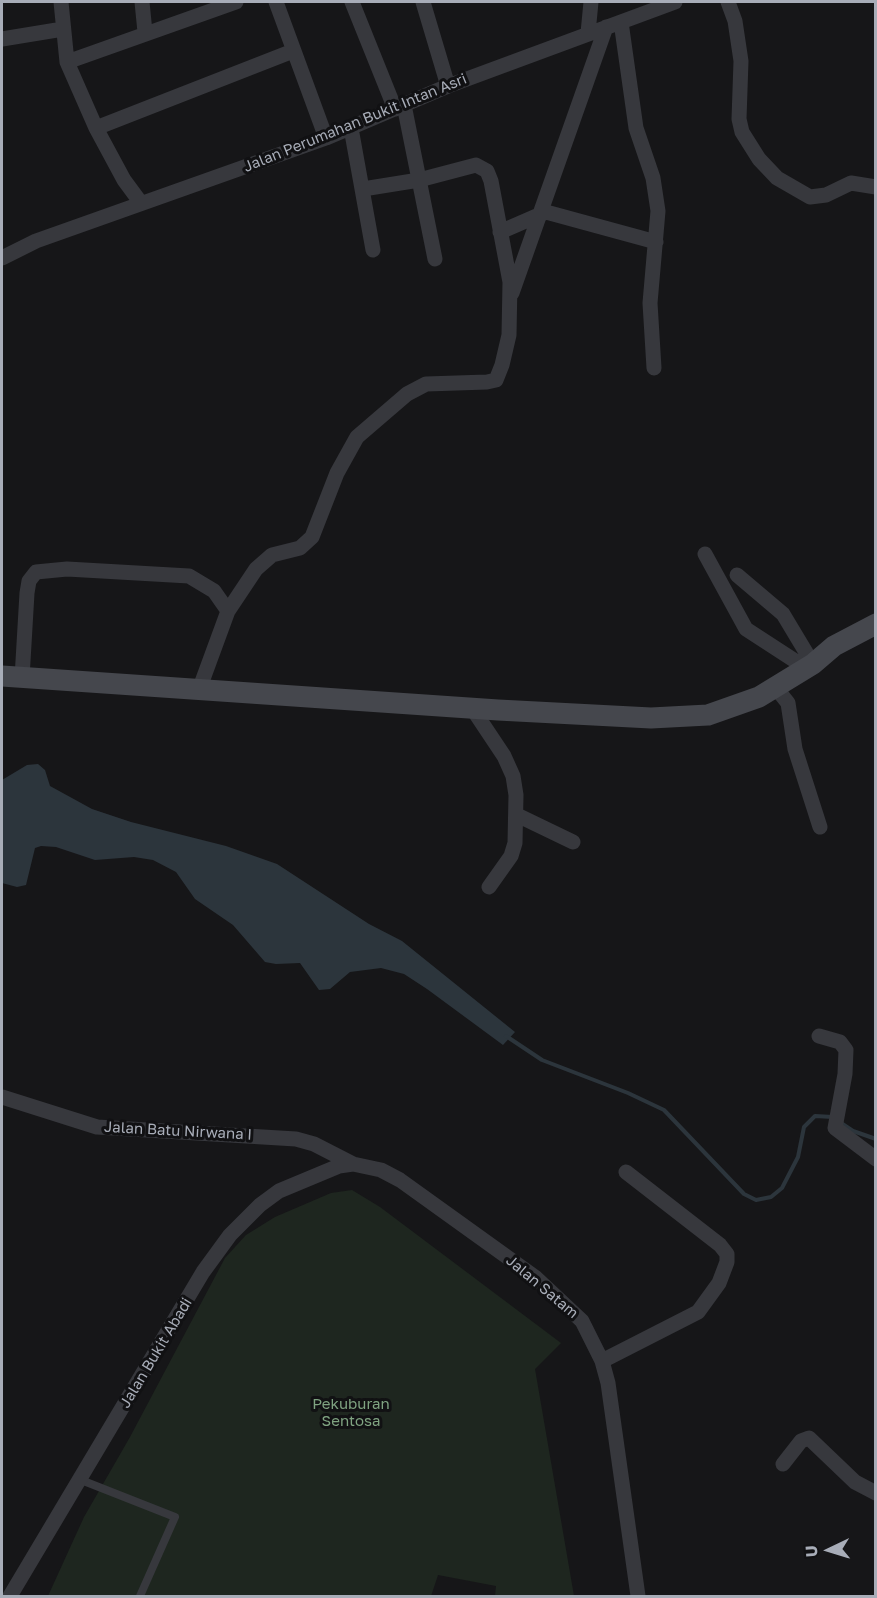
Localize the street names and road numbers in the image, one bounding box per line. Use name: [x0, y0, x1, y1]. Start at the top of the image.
street label: Jalan Perumahan Bukit Intan Asri: [241, 70, 469, 176]
street label: Jalan Batu Nirwana I: [103, 1118, 253, 1144]
street label: Jalan Satam: [502, 1252, 582, 1322]
street label: Jalan Bukit Abadi: [116, 1295, 196, 1411]

